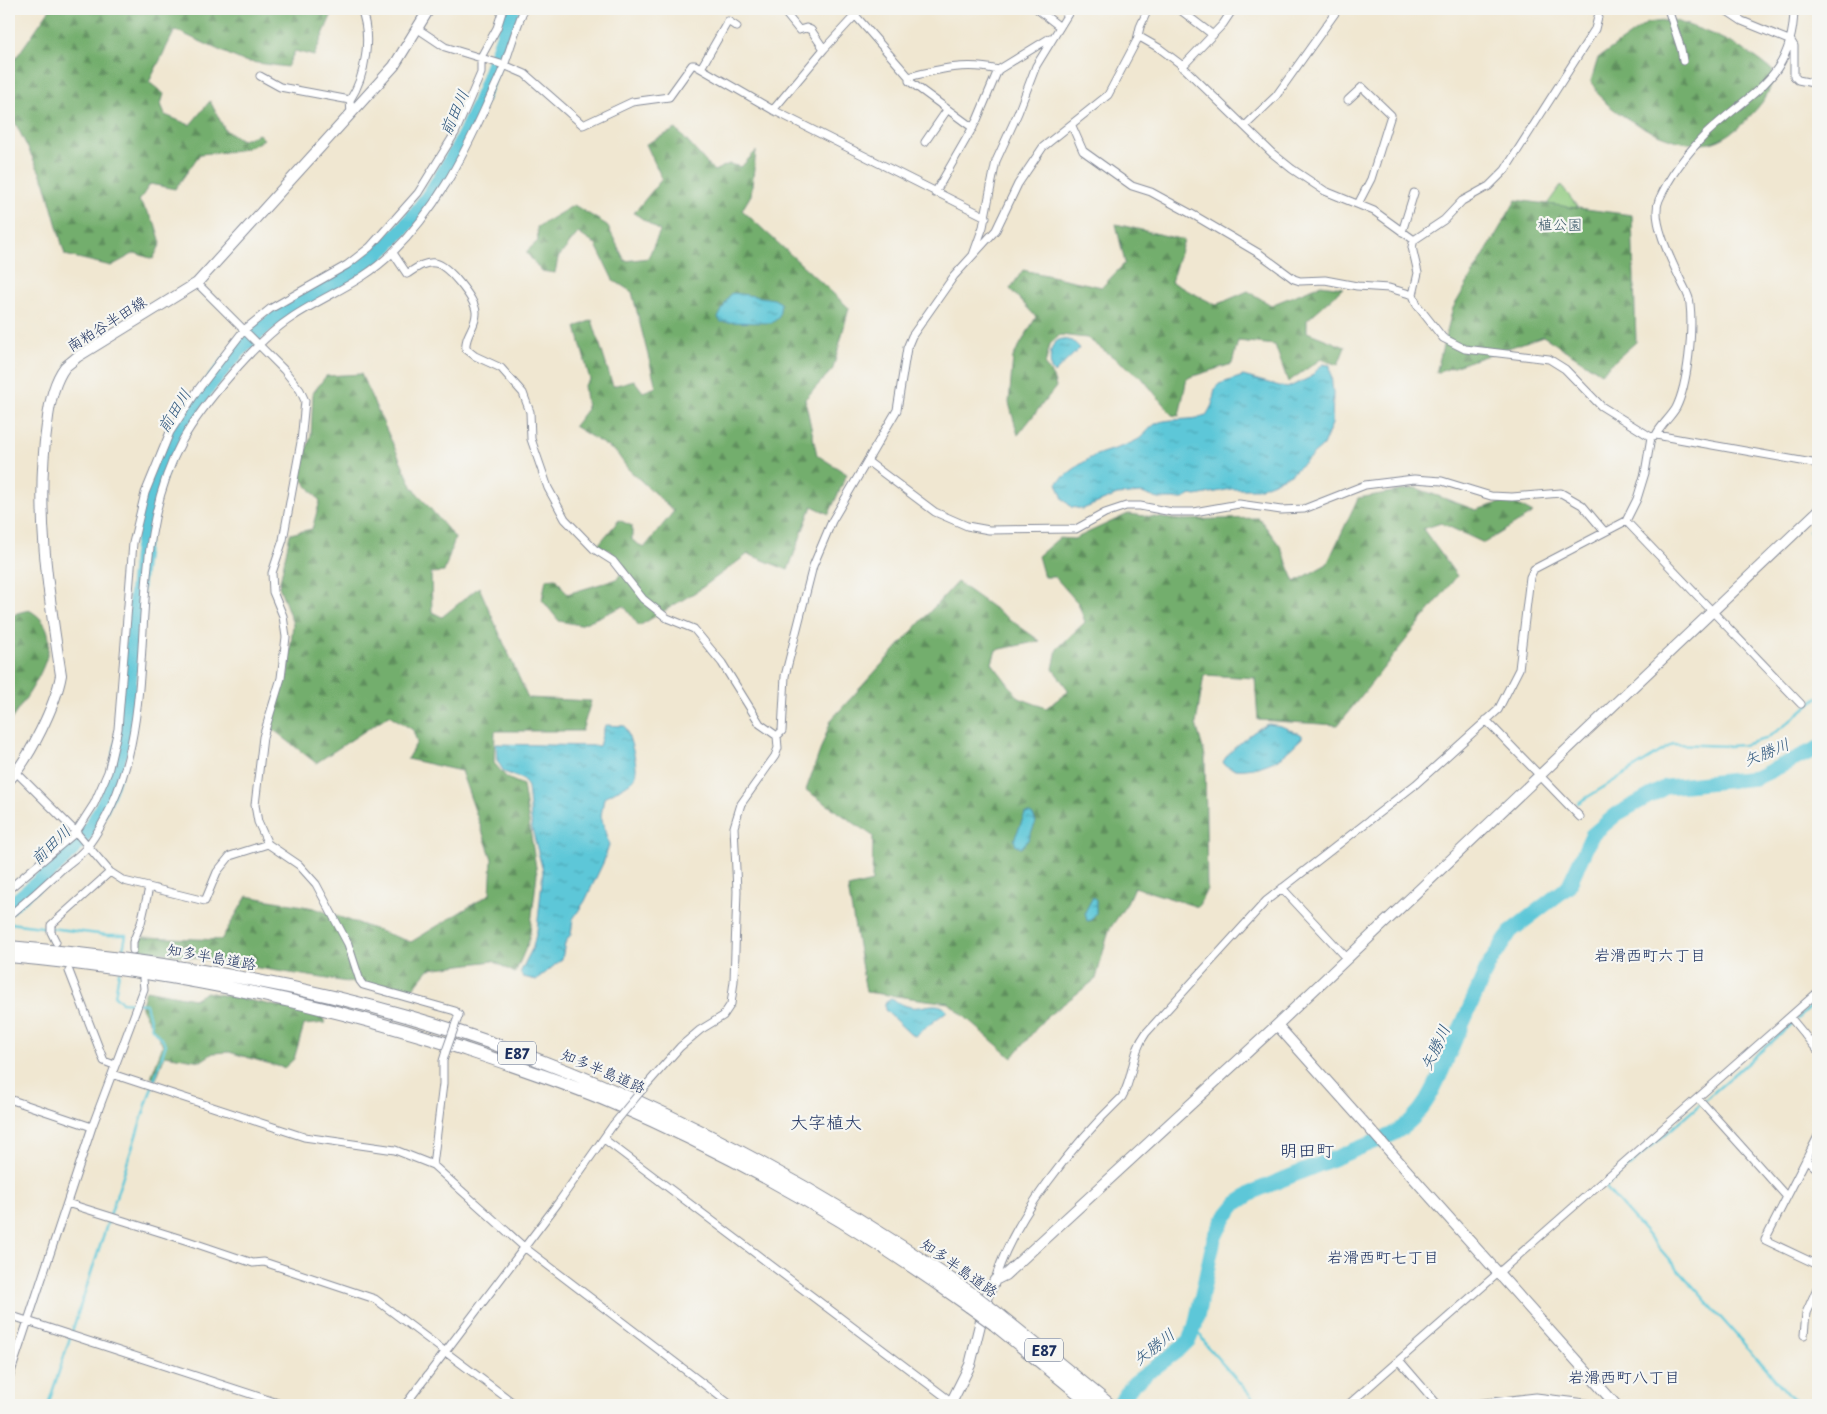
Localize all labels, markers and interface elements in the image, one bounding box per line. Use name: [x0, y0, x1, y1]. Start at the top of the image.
water label: 前田川: [432, 85, 474, 139]
park label: 植公園: [1537, 212, 1583, 235]
street label: 南粕谷半田線: [62, 289, 150, 357]
water label: 前田川: [150, 383, 196, 437]
water label: 矢勝川: [1739, 731, 1793, 771]
water label: 前田川: [24, 819, 76, 869]
street label: 知多半島道路: [166, 937, 258, 975]
district label: 岩滑西町六丁目: [1594, 942, 1706, 966]
water label: 矢勝川: [1413, 1020, 1455, 1074]
road number: E87: [498, 1042, 536, 1064]
street label: 知多半島道路: [558, 1042, 650, 1098]
district label: 大字植大: [790, 1108, 862, 1135]
district label: 明田町: [1280, 1136, 1334, 1163]
street label: 知多半島道路: [917, 1232, 1003, 1302]
district label: 岩滑西町七丁目: [1327, 1244, 1439, 1268]
water label: 矢勝川: [1127, 1322, 1179, 1370]
road number: E87: [1025, 1338, 1063, 1362]
district label: 岩滑西町八丁目: [1568, 1364, 1680, 1388]

